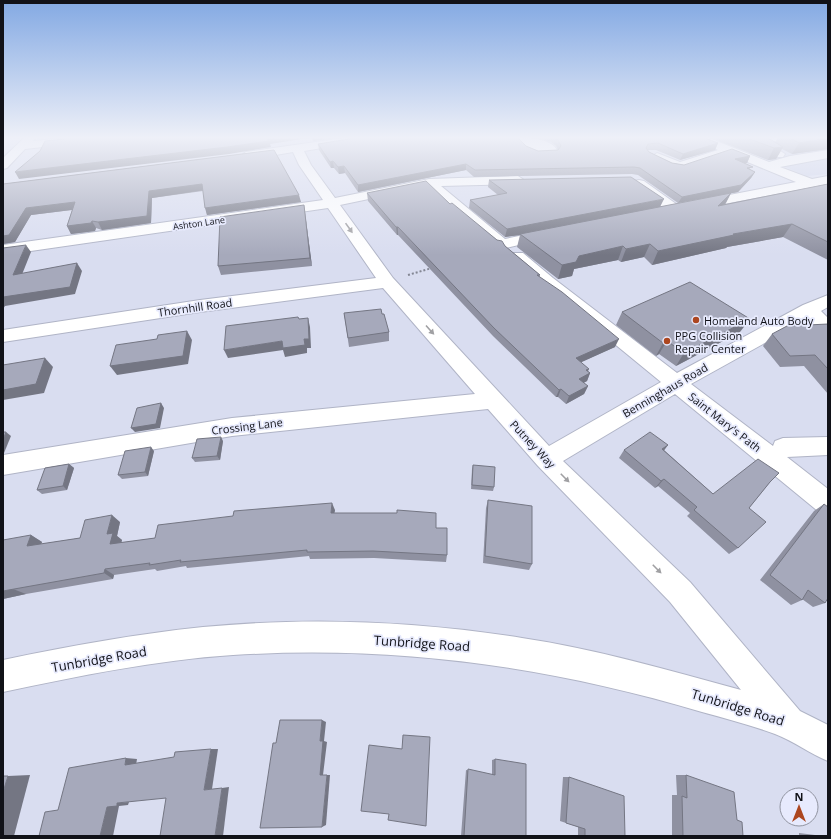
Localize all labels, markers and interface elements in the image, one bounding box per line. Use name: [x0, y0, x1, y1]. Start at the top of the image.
street label: Ashton Lane: [172, 213, 226, 233]
one-way arrow: [345, 223, 353, 234]
street label: Thornhill Road: [157, 294, 233, 320]
place label: Homeland Auto Body: [704, 313, 814, 328]
marker: Homeland Auto Body: [691, 315, 701, 325]
one-way arrow: [425, 325, 435, 335]
place label: PPG Collision Repair Center: [675, 328, 746, 356]
marker: PPG Collision Repair Center: [662, 336, 672, 346]
street label: Benninghaus Road: [620, 359, 710, 421]
street label: Saint Mary's Path: [686, 389, 764, 455]
street label: Crossing Lane: [211, 414, 283, 438]
street label: Putney Way: [507, 417, 559, 472]
one-way arrow: [560, 473, 570, 483]
one-way arrow: [652, 564, 662, 574]
street label: Tunbridge Road: [373, 631, 471, 655]
street label: Tunbridge Road: [50, 642, 148, 676]
street label: Tunbridge Road: [689, 684, 787, 730]
north arrow: [779, 787, 819, 827]
text: N: [795, 789, 803, 804]

